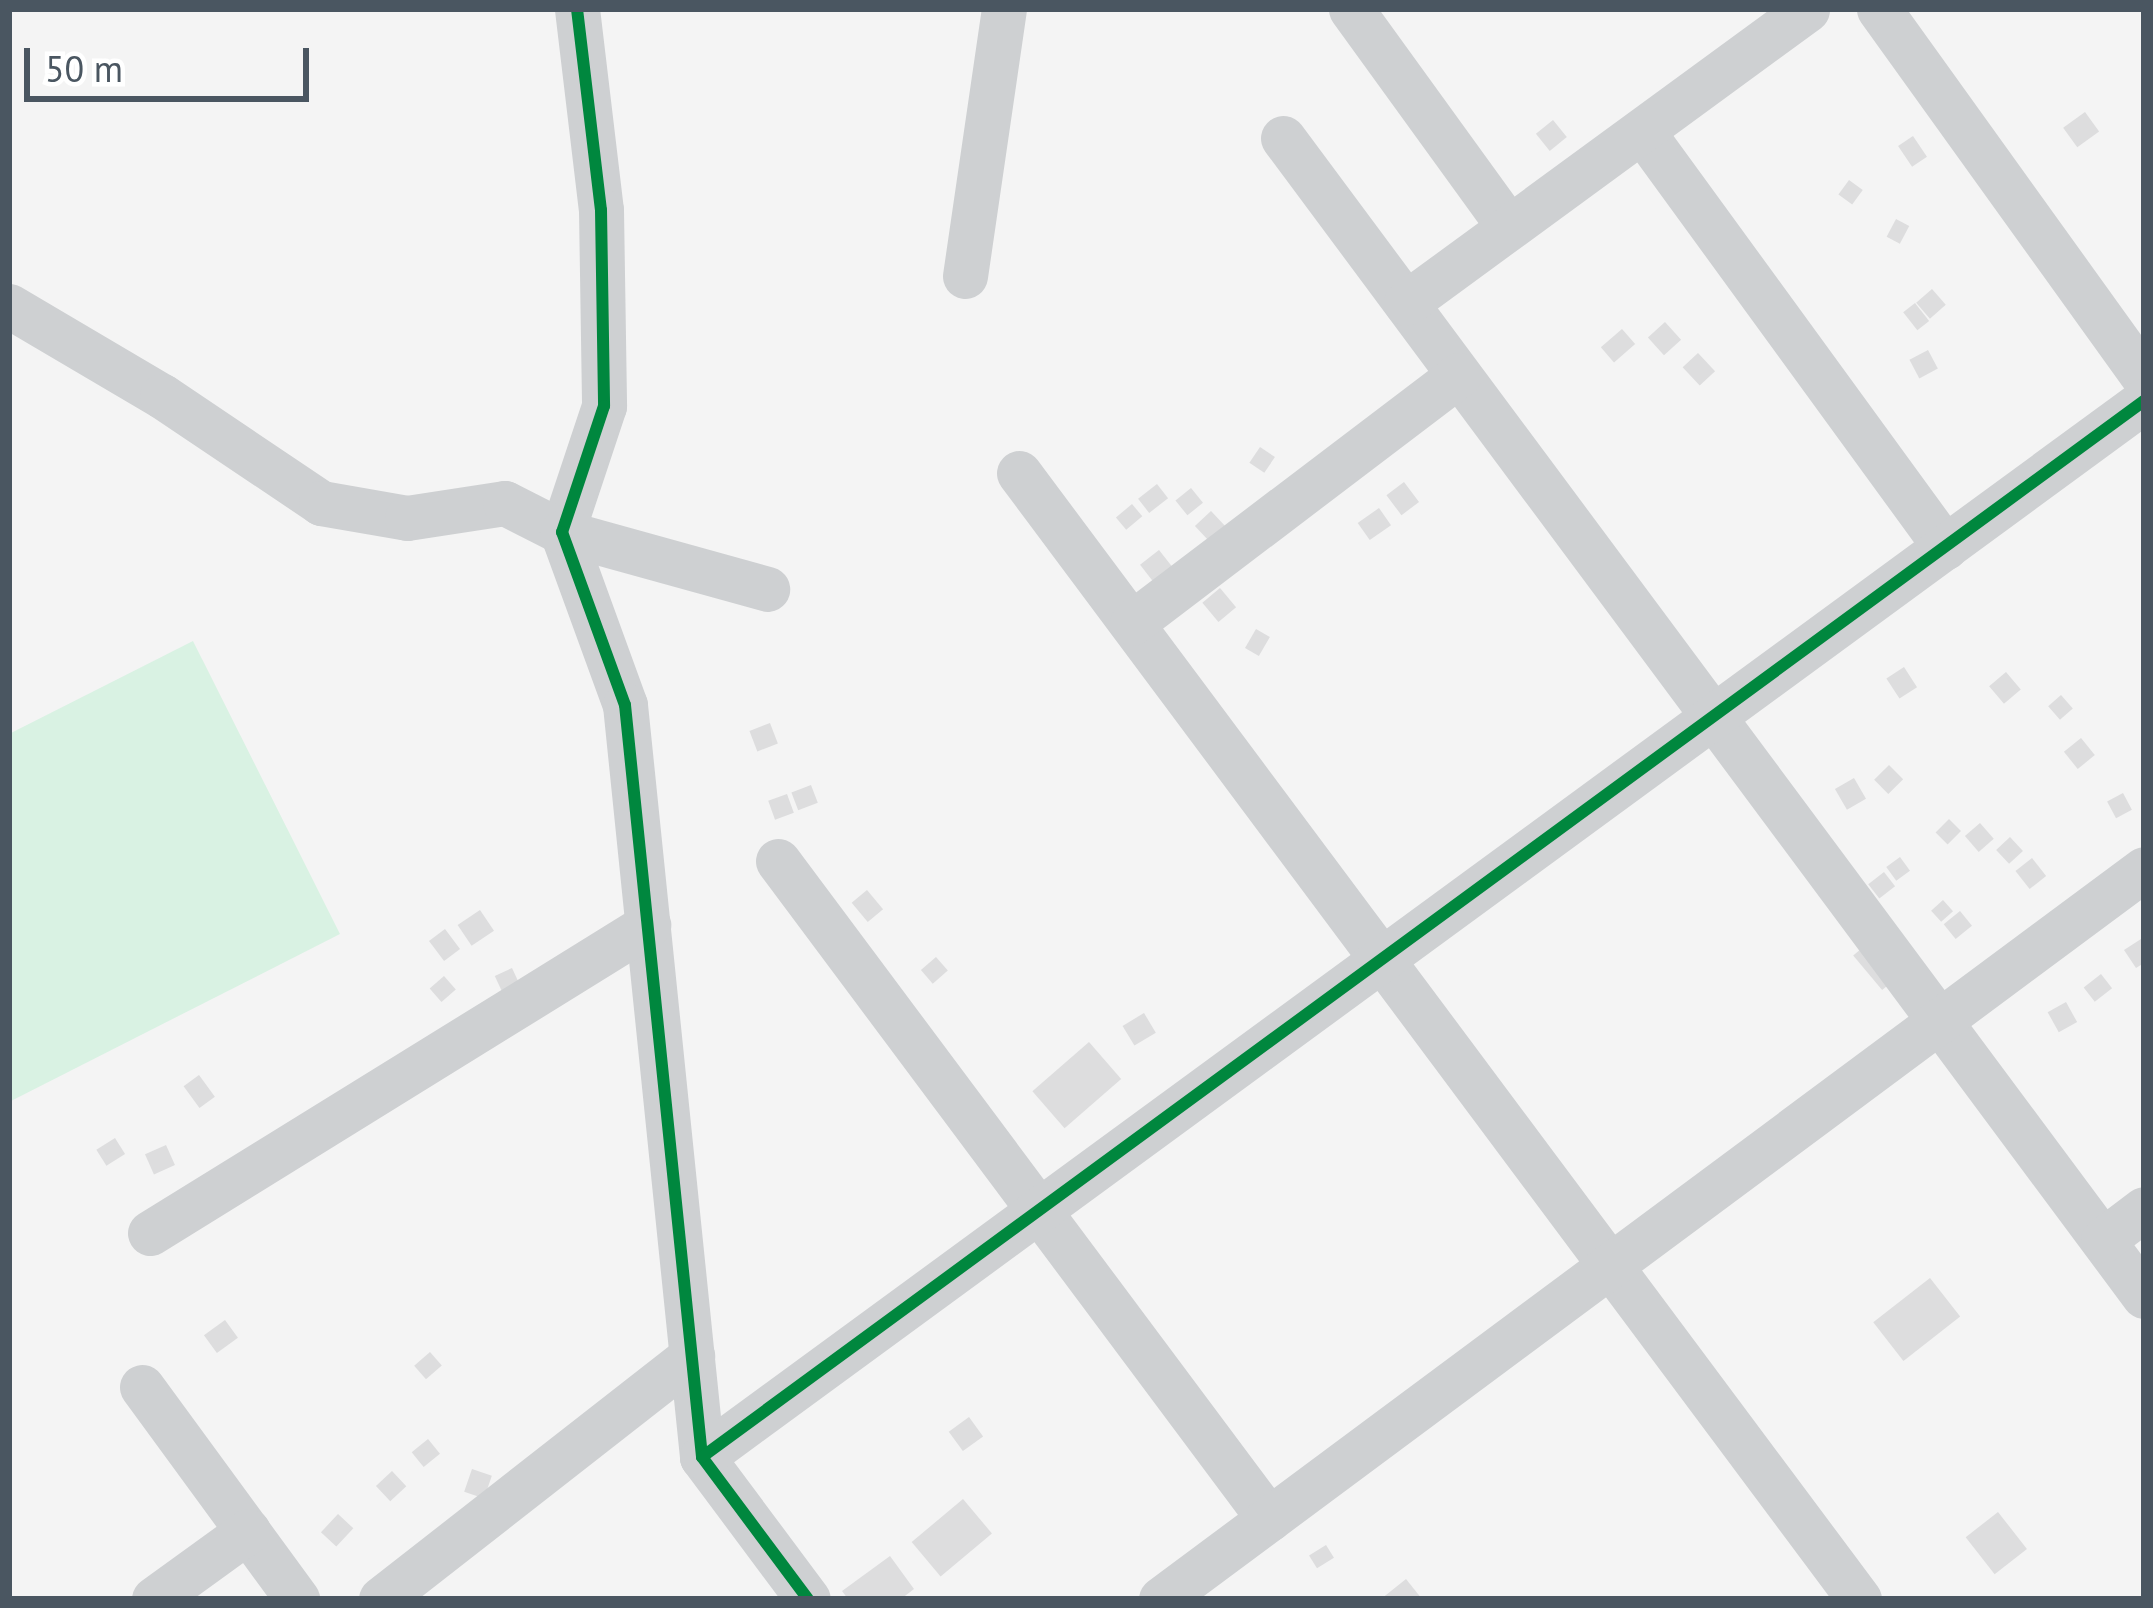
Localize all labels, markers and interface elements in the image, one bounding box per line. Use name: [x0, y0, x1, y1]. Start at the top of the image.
scale bar: [30, 24, 315, 98]
text: 50 m: [45, 45, 123, 92]

